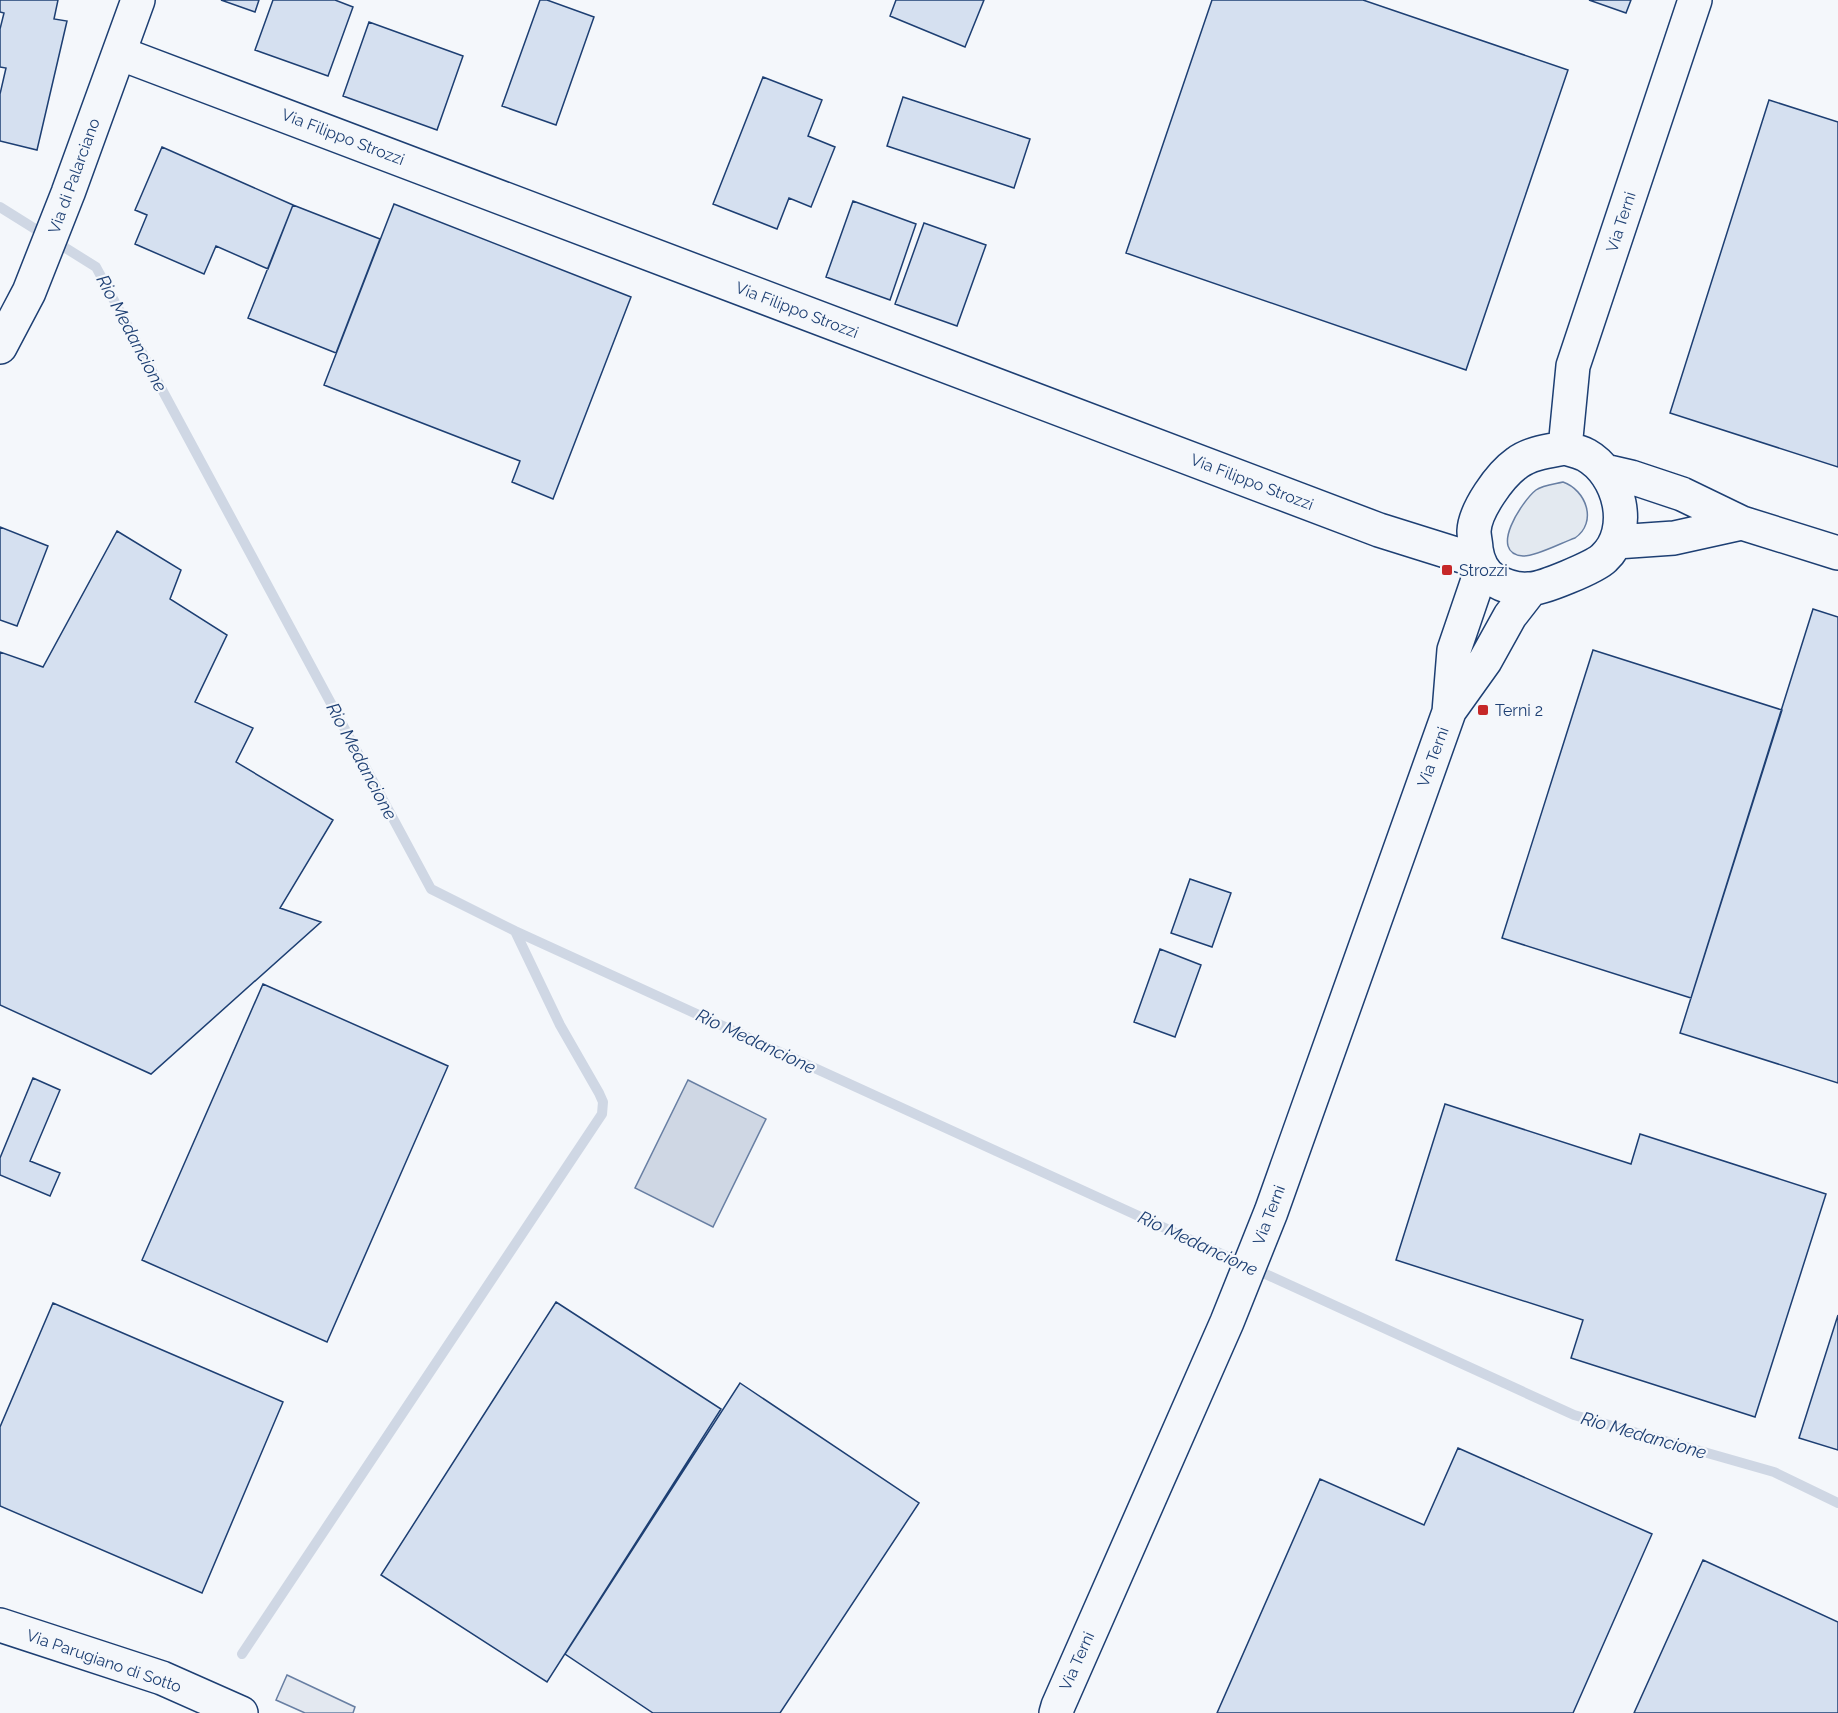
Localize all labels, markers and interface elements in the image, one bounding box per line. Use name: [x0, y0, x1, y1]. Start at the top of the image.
street label: Via Filippo Strozzi: [279, 105, 407, 169]
street label: Via di Palarciano: [44, 116, 104, 236]
street label: Via Terni: [1602, 189, 1640, 255]
water label: Rio Medancione: [92, 271, 172, 395]
street label: Via Filippo Strozzi: [733, 278, 861, 342]
street label: Via Filippo Strozzi: [1188, 450, 1316, 514]
place label: Strozzi: [1459, 561, 1508, 580]
marker: Strozzi: [1440, 563, 1454, 577]
water label: Rio Medancione: [322, 699, 402, 823]
place label: Terni 2: [1495, 701, 1543, 720]
marker: Terni 2: [1476, 703, 1490, 717]
street label: Via Terni: [1413, 724, 1453, 790]
water label: Rio Medancione: [693, 1004, 819, 1078]
street label: Via Terni: [1249, 1182, 1289, 1248]
water label: Rio Medancione: [1135, 1206, 1261, 1280]
water label: Rio Medancione: [1579, 1407, 1709, 1463]
street label: Via Parugiano di Sotto: [24, 1626, 184, 1696]
street label: Via Terni: [1056, 1629, 1098, 1693]

